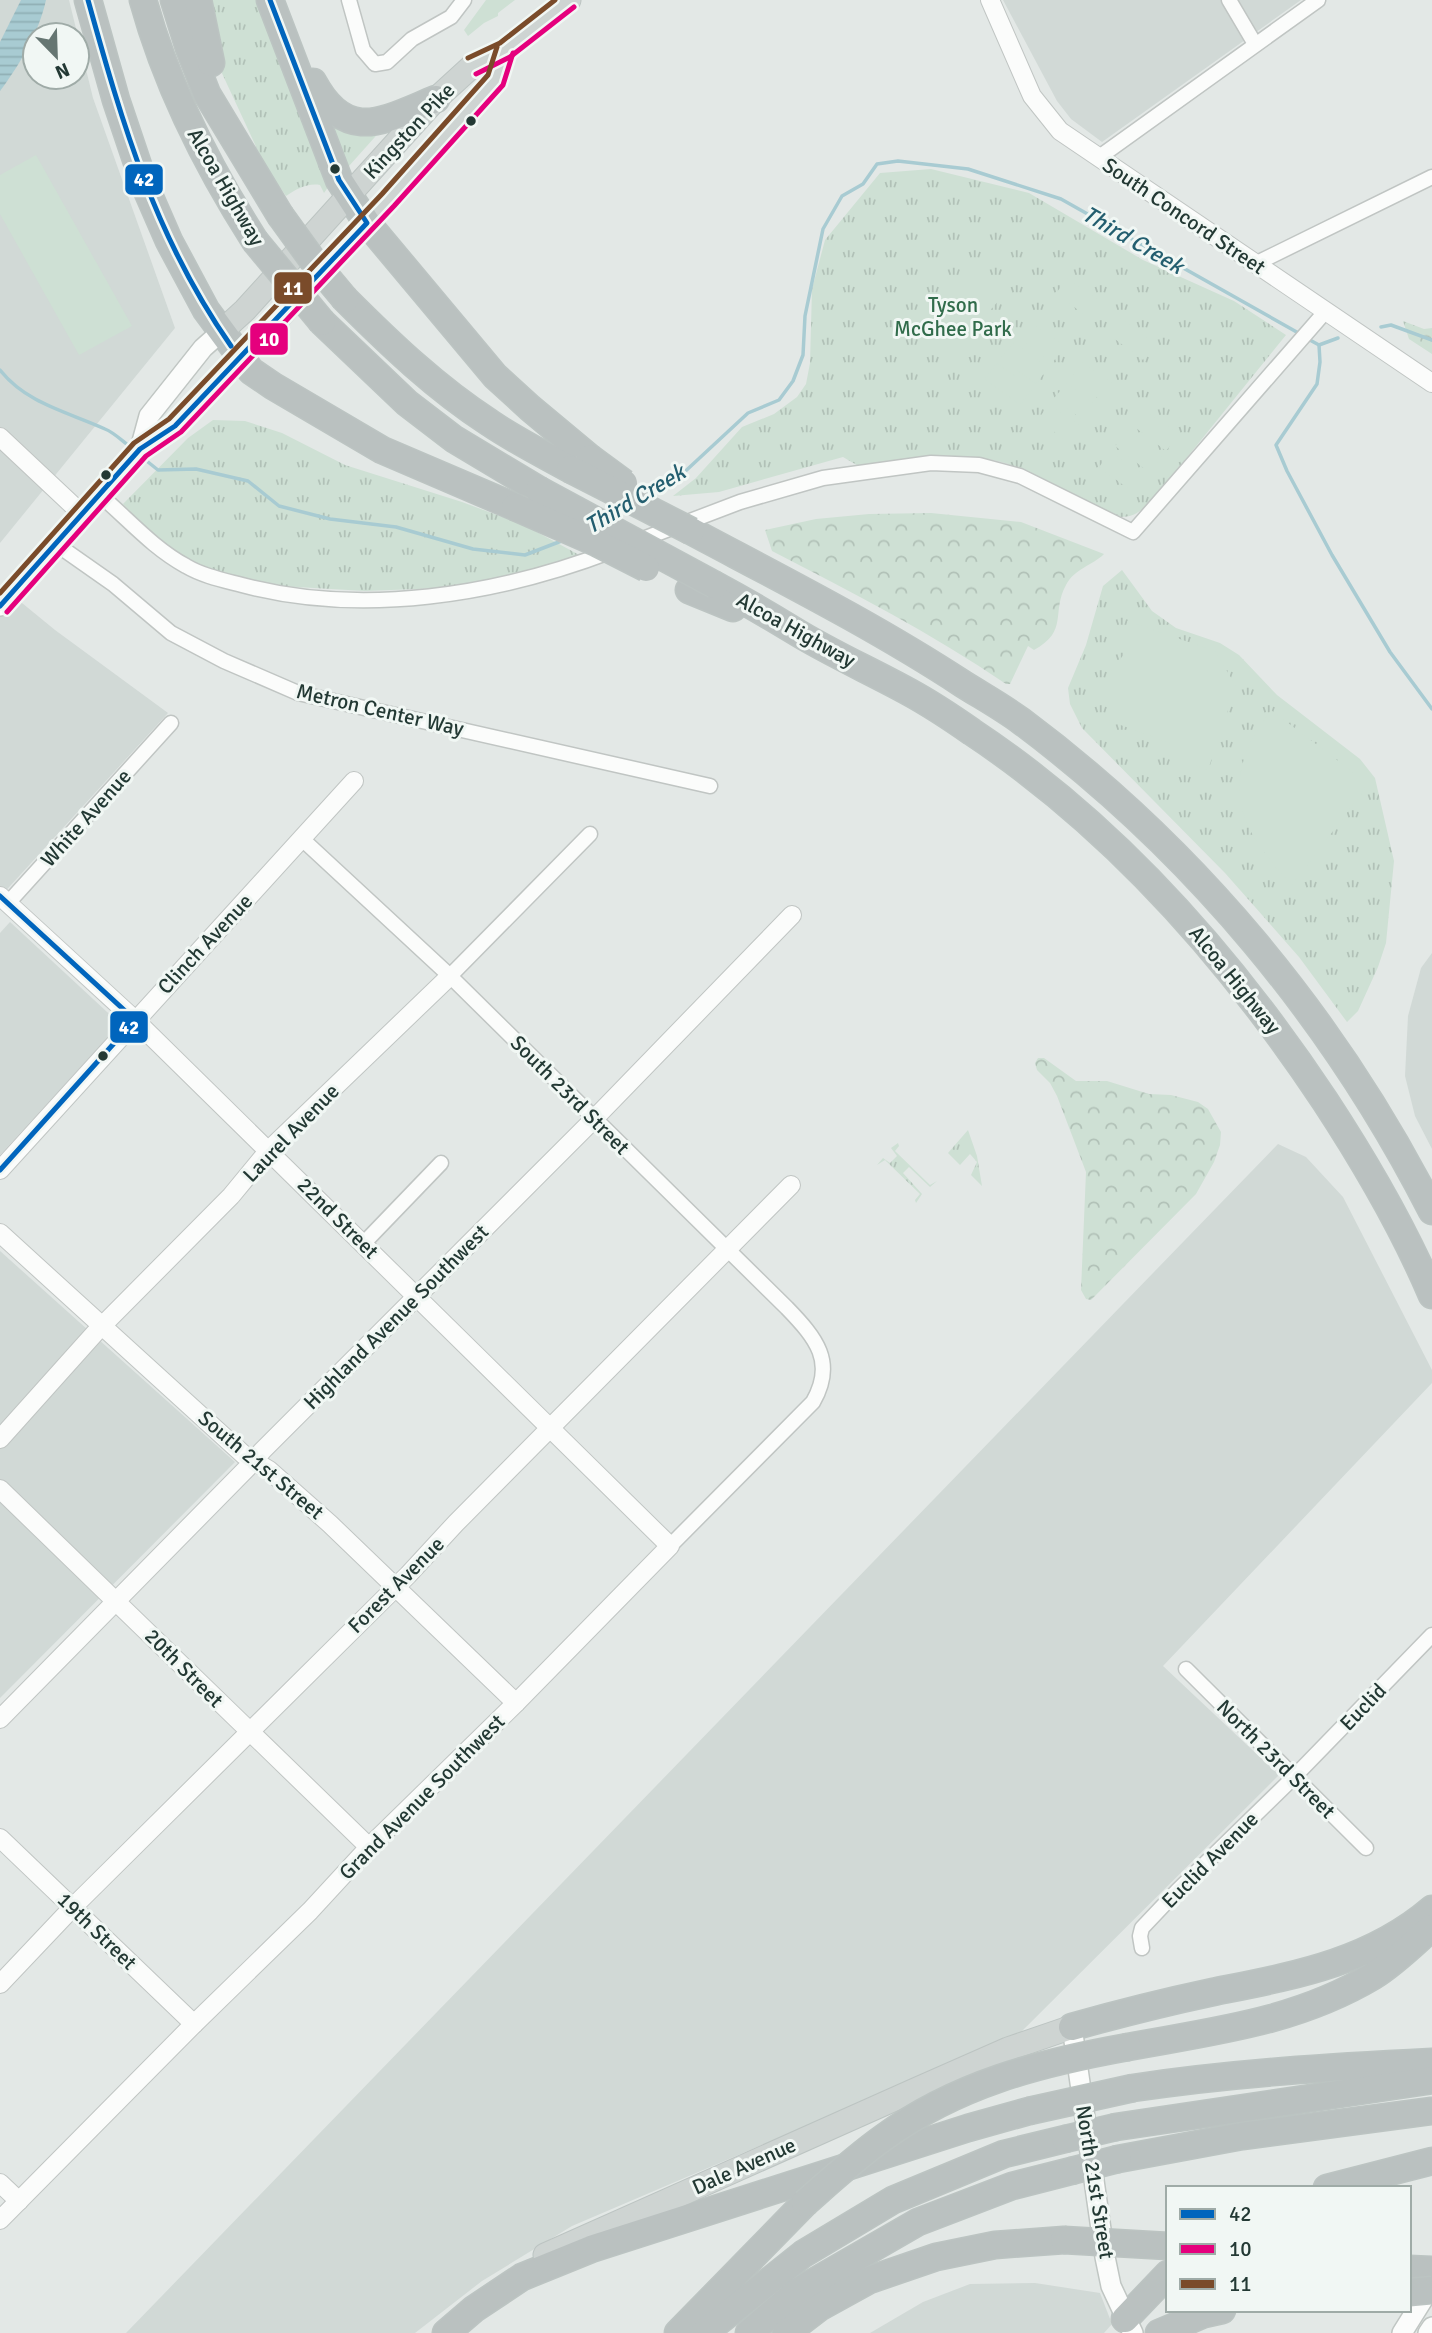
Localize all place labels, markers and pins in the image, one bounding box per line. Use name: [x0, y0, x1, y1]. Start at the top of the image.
unlabelled marker: [464, 114, 478, 128]
unlabelled marker: [328, 162, 342, 176]
unlabelled marker: [99, 468, 113, 482]
unlabelled marker: [96, 1049, 110, 1063]

